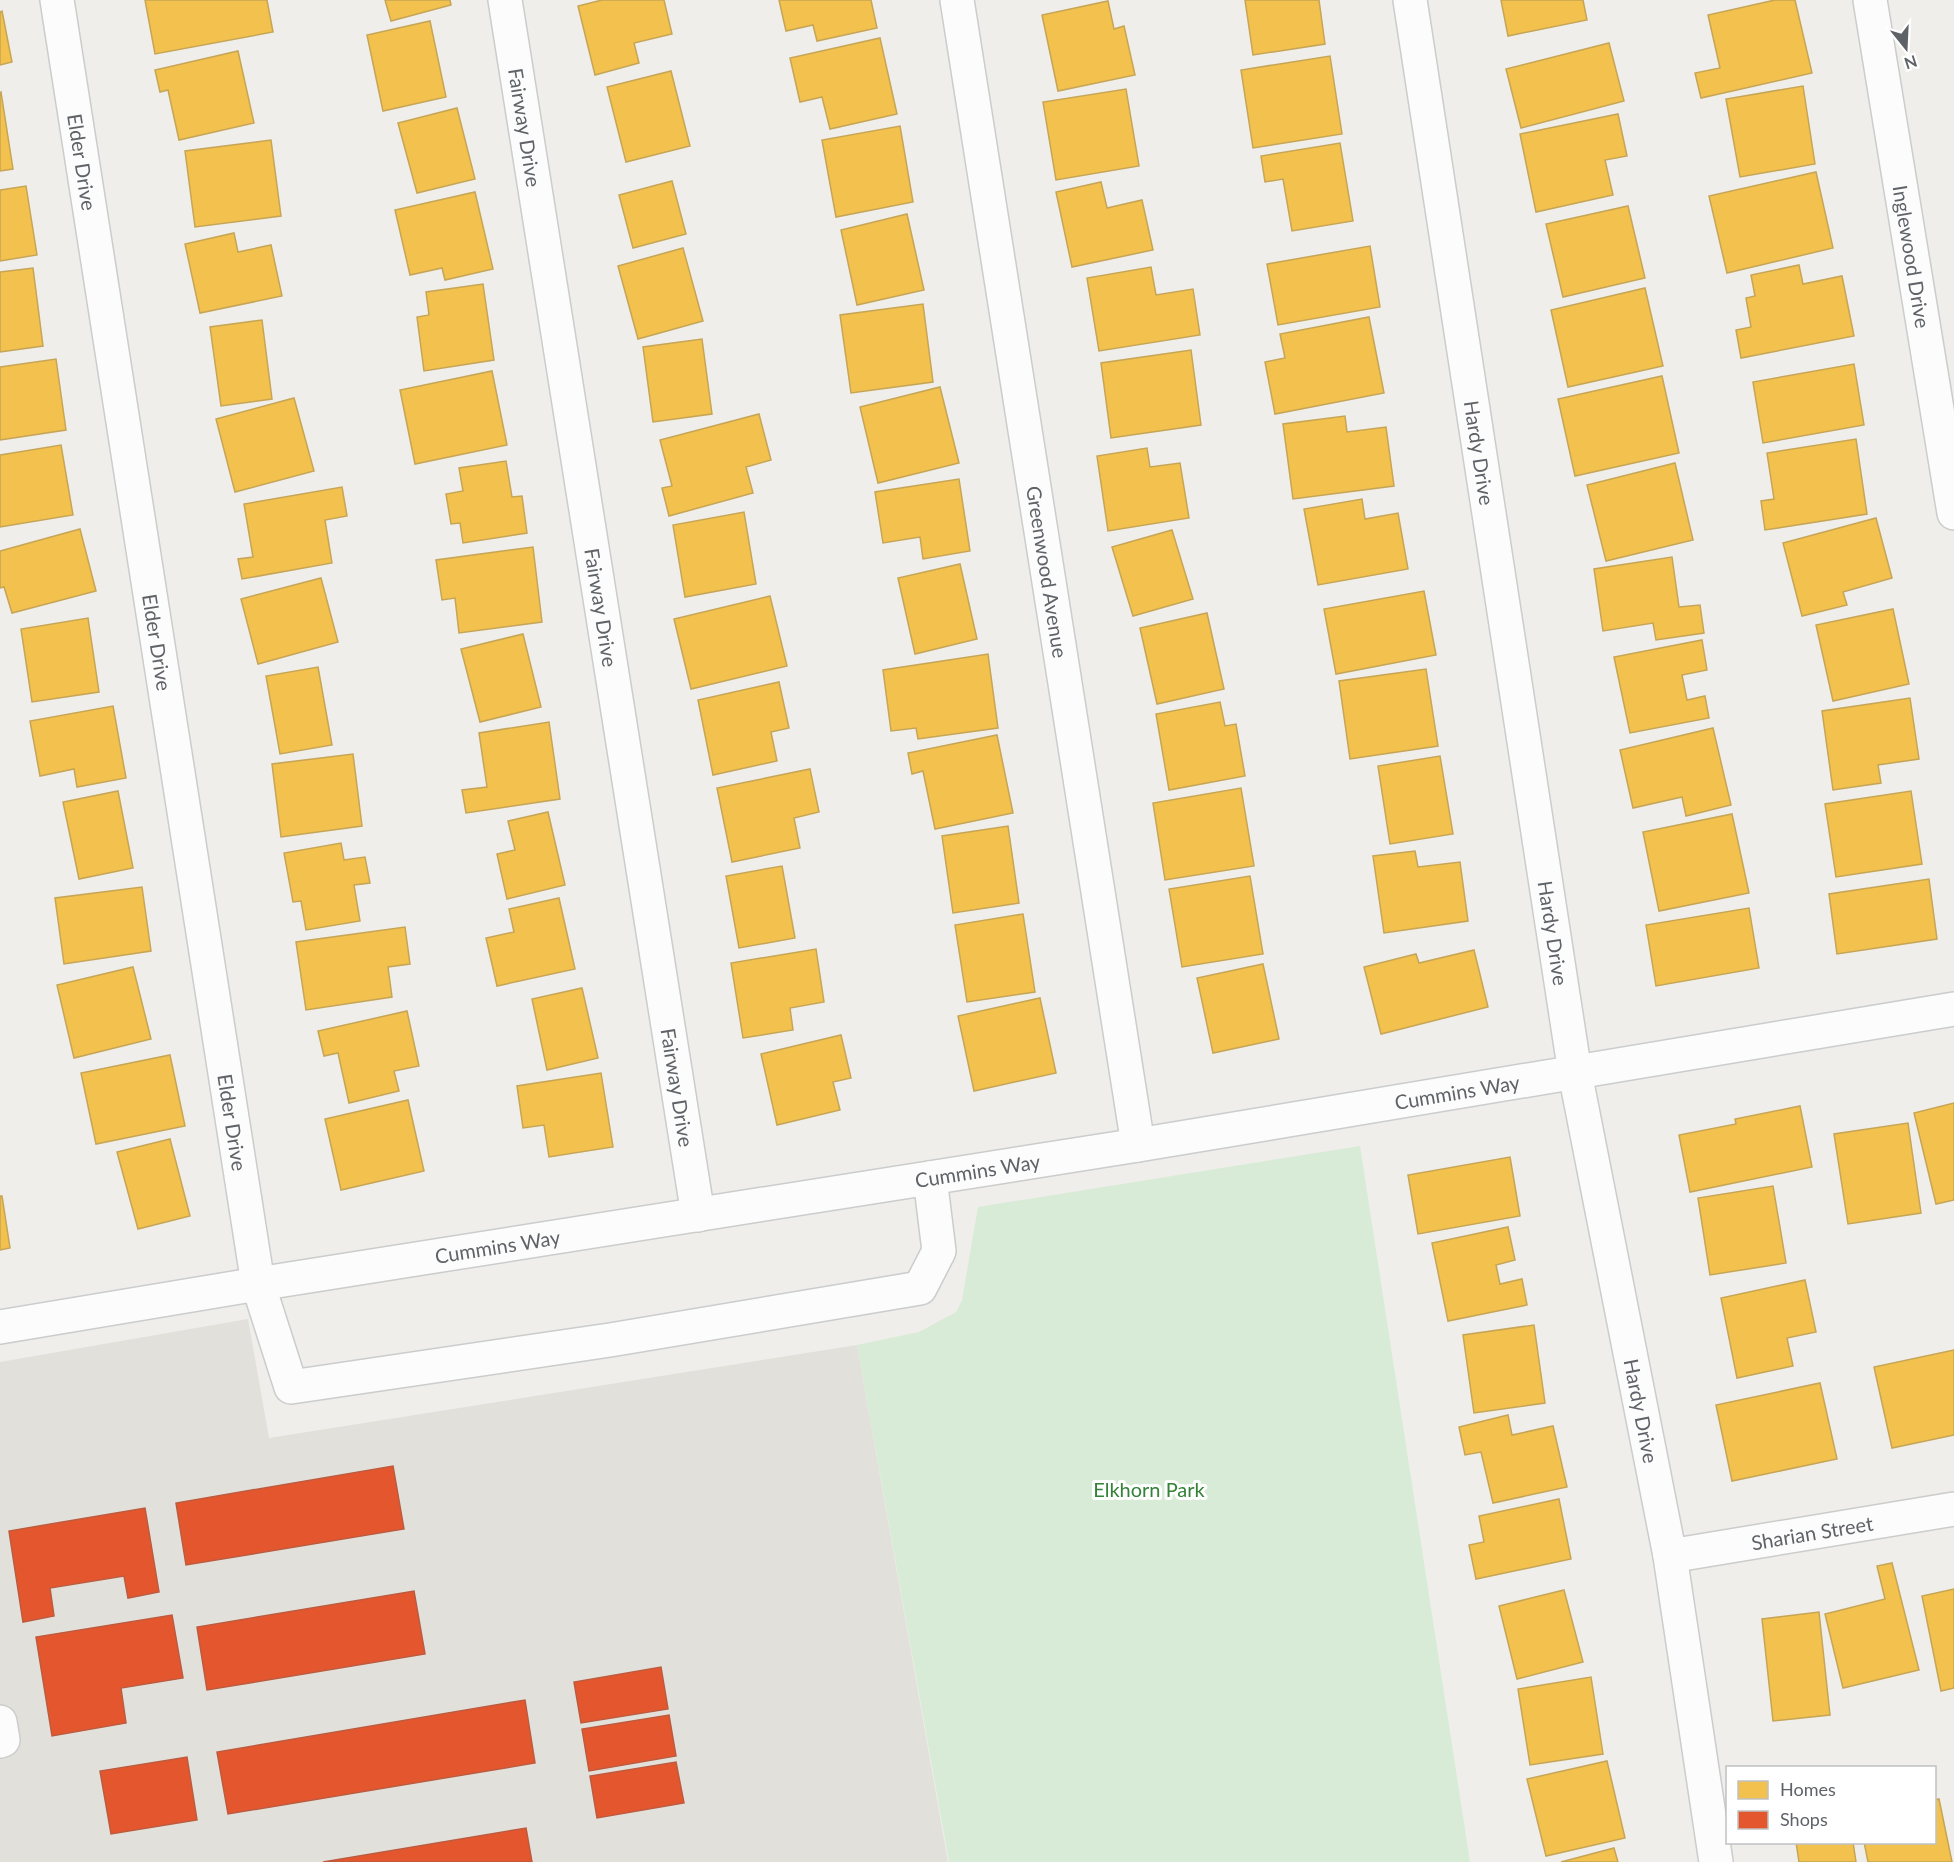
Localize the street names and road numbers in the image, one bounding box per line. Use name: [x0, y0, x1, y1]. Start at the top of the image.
street label: Fairway Drive: [504, 66, 546, 188]
street label: Elder Drive: [63, 112, 102, 212]
street label: Inglewood Drive: [1888, 183, 1936, 330]
street label: Hardy Drive: [1460, 399, 1500, 507]
street label: Greenwood Avenue: [1022, 484, 1073, 660]
street label: Fairway Drive: [580, 546, 623, 668]
street label: Elder Drive: [138, 592, 177, 692]
street label: Hardy Drive: [1534, 879, 1573, 987]
street label: Fairway Drive: [656, 1026, 699, 1148]
street label: Cummins Way: [1393, 1069, 1522, 1114]
street label: Elder Drive: [213, 1072, 252, 1172]
street label: Cummins Way: [913, 1149, 1042, 1192]
street label: Cummins Way: [433, 1224, 562, 1268]
street label: Hardy Drive: [1619, 1357, 1663, 1465]
street label: Sharian Street: [1750, 1511, 1875, 1554]

